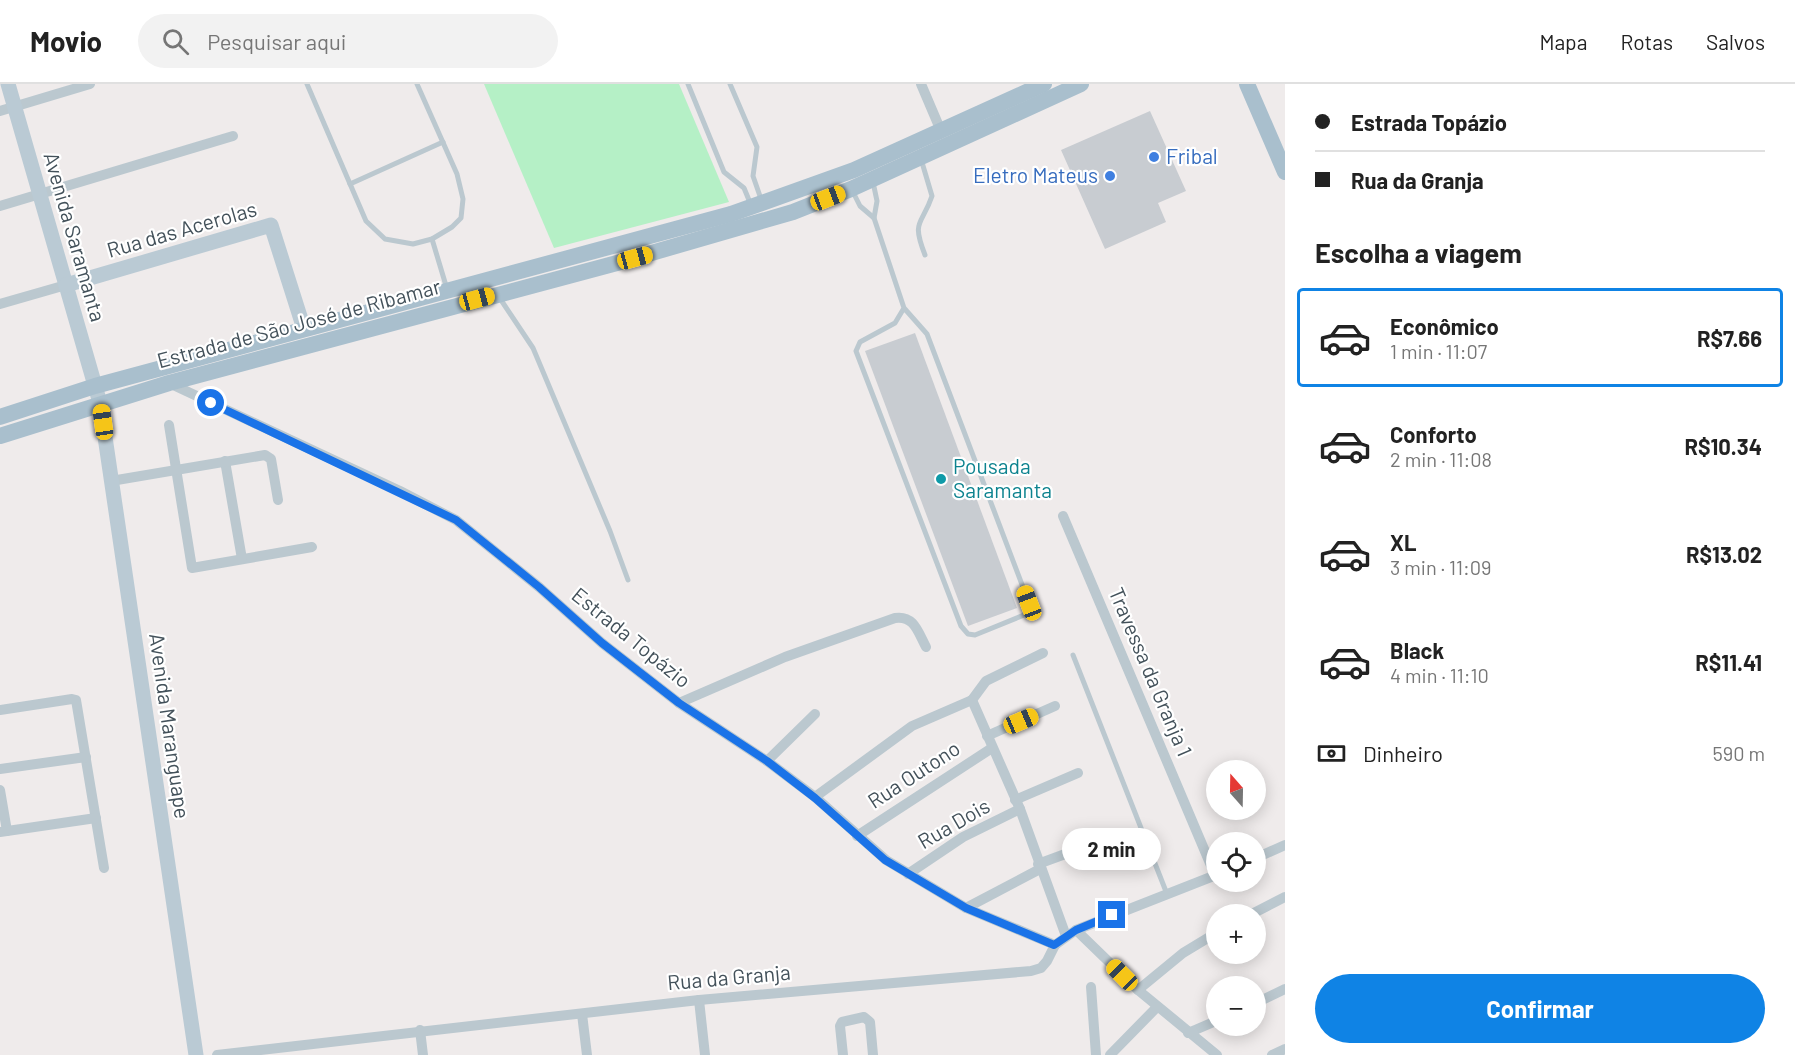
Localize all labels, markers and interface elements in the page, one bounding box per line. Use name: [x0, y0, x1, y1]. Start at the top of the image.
search box: [138, 14, 558, 68]
text: Movio: [30, 24, 102, 58]
icon: search: [159, 25, 192, 58]
text: Pesquisar aqui: [207, 28, 346, 54]
text: Mapa: [1539, 29, 1587, 54]
text: Rotas: [1620, 29, 1673, 54]
text: Salvos: [1706, 29, 1765, 54]
text: Estrada Topázio: [1351, 109, 1507, 135]
place label: Fribal: [1166, 143, 1218, 168]
street label: Avenida Saramanta: [39, 149, 112, 324]
marker: Fribal: [1147, 150, 1161, 164]
place label: Eletro Mateus: [973, 162, 1098, 187]
text: Rua da Granja: [1351, 167, 1484, 193]
marker: Eletro Mateus: [1103, 169, 1117, 183]
car: [808, 183, 848, 213]
street label: Rua das Acerolas: [104, 195, 259, 262]
text: Escolha a viagem: [1315, 236, 1522, 268]
car: [615, 245, 655, 271]
street label: Estrada de São José de Ribamar: [154, 273, 443, 372]
car: [457, 286, 497, 312]
icon: car: [1318, 311, 1372, 365]
text: Econômico: [1390, 313, 1499, 339]
text: R$7.66: [1697, 325, 1762, 351]
text: 1 min · 11:07: [1390, 339, 1487, 363]
route start: [197, 389, 224, 416]
car: [92, 403, 114, 441]
icon: car: [1318, 419, 1372, 473]
text: Conforto: [1390, 421, 1477, 447]
text: R$10.34: [1684, 433, 1762, 459]
text: 2 min · 11:08: [1390, 447, 1492, 471]
place label: Pousada Saramanta: [953, 453, 1052, 502]
marker: Pousada Saramanta: [934, 472, 948, 486]
icon: car: [1318, 527, 1372, 581]
text: XL: [1390, 529, 1416, 555]
text: R$13.02: [1686, 541, 1762, 567]
text: 3 min · 11:09: [1390, 555, 1491, 579]
street label: Estrada Topázio: [568, 581, 696, 692]
car: [1014, 583, 1044, 623]
street label: Travessa da Granja 1: [1105, 583, 1198, 760]
street label: Avenida Maranguape: [145, 631, 196, 820]
icon: car: [1318, 635, 1372, 689]
text: Black: [1390, 637, 1444, 663]
text: R$11.41: [1695, 649, 1762, 675]
text: 4 min · 11:10: [1390, 663, 1489, 687]
car: [1001, 706, 1041, 736]
street label: Rua Outono: [862, 735, 964, 813]
icon: cash: [1315, 737, 1348, 770]
text: Dinheiro: [1363, 740, 1443, 766]
text: 590 m: [1712, 741, 1765, 765]
north arrow: [1206, 760, 1266, 820]
map controls: [1206, 760, 1266, 1036]
street label: Rua Dois: [913, 792, 994, 853]
callout: 2 min: [1062, 828, 1162, 870]
button: locate: [1206, 832, 1266, 892]
text: 2 min: [1088, 837, 1135, 861]
route end: [1098, 901, 1125, 928]
button: +: [1206, 904, 1266, 964]
car: [1103, 956, 1141, 994]
street label: Rua da Granja: [666, 959, 792, 994]
button: Confirmar: [1315, 974, 1765, 1043]
button: −: [1206, 976, 1266, 1036]

